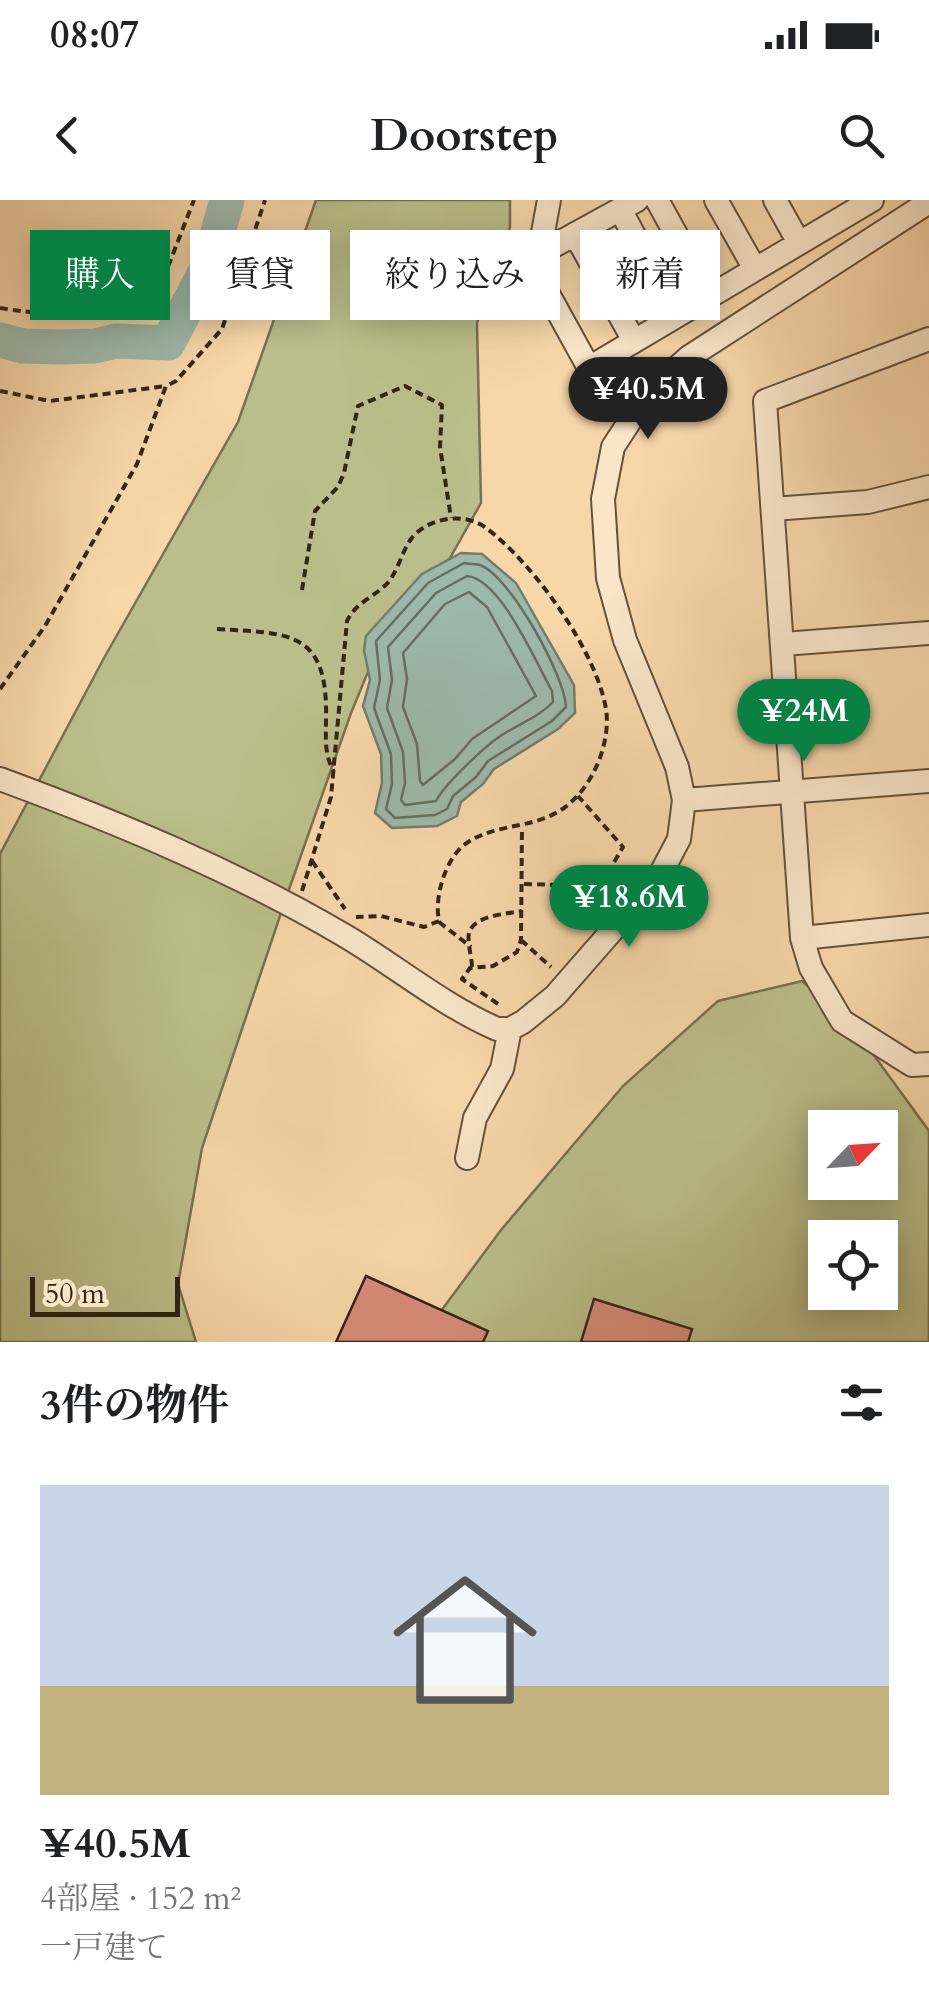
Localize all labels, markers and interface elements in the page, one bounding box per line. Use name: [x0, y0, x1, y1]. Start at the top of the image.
text: 08:07: [50, 9, 139, 61]
text: Doorstep: [370, 105, 559, 166]
icon: back: [40, 108, 95, 163]
icon: search: [834, 108, 889, 163]
chip: 購入: [30, 230, 170, 320]
chip: 賃貸: [190, 230, 330, 320]
chip: 絞り込み: [350, 230, 560, 320]
chip: 新着: [580, 230, 720, 320]
pin: ¥40.5M: [567, 357, 729, 442]
text: ¥40.5M: [590, 367, 706, 411]
pin: ¥24M: [745, 679, 863, 764]
text: ¥24M: [759, 689, 849, 733]
pin: ¥18.6M: [548, 865, 710, 950]
text: ¥18.6M: [571, 875, 687, 919]
north arrow: [808, 1110, 898, 1200]
map controls: [808, 1110, 898, 1310]
button: locate: [808, 1220, 898, 1310]
scale bar: [30, 1272, 180, 1316]
text: 50 m: [45, 1275, 105, 1313]
icon: filters: [834, 1375, 889, 1430]
text: 3件の物件: [40, 1377, 230, 1434]
icon: home: [375, 1550, 555, 1730]
text: ¥40.5M: [40, 1815, 191, 1872]
text: 4部屋 · 152 m²: [40, 1877, 241, 1921]
text: 一戸建て: [40, 1926, 168, 1970]

